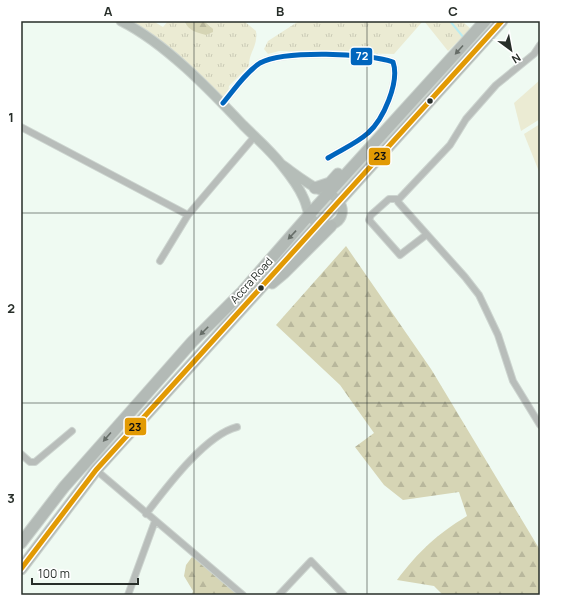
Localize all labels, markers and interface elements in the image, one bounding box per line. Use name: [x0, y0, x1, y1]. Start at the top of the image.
text: A: [104, 2, 113, 20]
text: B: [276, 2, 284, 20]
text: C: [448, 2, 458, 20]
north arrow: [491, 30, 531, 70]
one-way arrow: [454, 45, 463, 55]
line badge: 72: [350, 47, 373, 66]
text: 72: [356, 48, 368, 63]
text: N: [509, 50, 524, 67]
unlabelled marker: [425, 96, 435, 106]
text: 1: [8, 108, 14, 126]
line badge: 23: [368, 147, 391, 166]
text: 23: [374, 148, 386, 163]
one-way arrow: [287, 230, 296, 240]
street label: Accra Road: [226, 254, 276, 306]
unlabelled marker: [256, 283, 266, 293]
text: 2: [7, 299, 15, 317]
one-way arrow: [199, 326, 209, 336]
line badge: 23: [124, 417, 147, 436]
text: 23: [129, 419, 141, 434]
one-way arrow: [103, 433, 112, 442]
text: 3: [7, 489, 15, 507]
scale bar: [32, 560, 138, 586]
text: 100 m: [38, 565, 70, 582]

